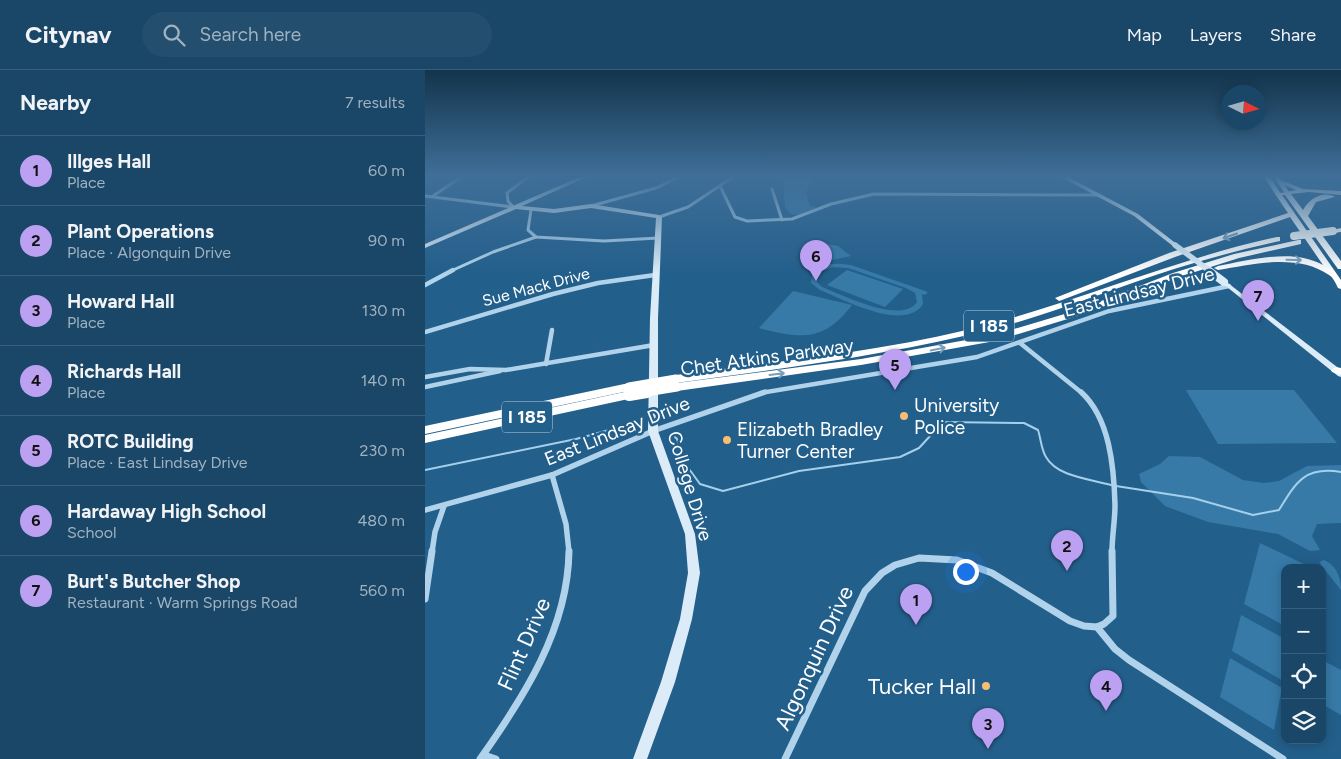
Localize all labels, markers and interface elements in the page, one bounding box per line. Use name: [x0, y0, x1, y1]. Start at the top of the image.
search box: [142, 12, 492, 57]
text: Citynav: [25, 20, 112, 49]
icon: search: [160, 21, 188, 49]
text: Search here: [200, 23, 301, 46]
text: Map: [1127, 24, 1162, 46]
text: Layers: [1190, 24, 1242, 46]
text: Share: [1270, 24, 1316, 46]
north arrow: [1221, 85, 1266, 130]
text: Nearby: [20, 90, 91, 115]
text: 7 results: [345, 93, 405, 112]
text: Illges Hall: [67, 150, 151, 173]
text: 1: [33, 161, 39, 180]
text: 60 m: [368, 161, 405, 180]
text: Place: [67, 173, 105, 192]
text: Plant Operations: [67, 220, 214, 243]
text: 2: [31, 231, 41, 250]
text: 90 m: [368, 231, 405, 250]
one-way arrow: [1222, 231, 1238, 241]
pin: 6: [800, 240, 832, 281]
text: Place · Algonquin Drive: [67, 243, 231, 262]
one-way arrow: [1286, 255, 1302, 265]
street label: East Lindsay Drive: [1061, 262, 1217, 322]
street label: Sue Mack Drive: [480, 263, 592, 310]
pin: 7: [1242, 280, 1274, 321]
text: Howard Hall: [67, 290, 174, 313]
text: 3: [32, 301, 40, 320]
text: 130 m: [362, 301, 405, 320]
road number: I 185: [964, 310, 1014, 342]
text: Place: [67, 313, 105, 332]
street label: Chet Atkins Parkway: [679, 333, 855, 381]
one-way arrow: [929, 344, 945, 353]
pin: 5: [879, 349, 911, 390]
text: Richards Hall: [67, 360, 181, 383]
one-way arrow: [769, 369, 785, 379]
text: 4: [31, 371, 41, 390]
text: 140 m: [361, 371, 405, 390]
text: Place: [67, 383, 105, 402]
street label: East Lindsay Drive: [541, 391, 693, 471]
place label: University Police: [914, 394, 999, 439]
road number: I 185: [502, 402, 552, 432]
marker: University Police: [898, 410, 910, 422]
place label: Elizabeth Bradley Turner Center: [737, 418, 883, 463]
street label: College Drive: [662, 428, 718, 544]
text: ROTC Building: [67, 430, 194, 453]
marker: Elizabeth Bradley Turner Center: [721, 434, 733, 446]
text: 5: [31, 441, 41, 460]
text: 230 m: [360, 441, 405, 460]
text: Place · East Lindsay Drive: [67, 453, 248, 472]
text: Hardaway High School: [67, 500, 266, 523]
text: 6: [31, 511, 41, 530]
text: 480 m: [357, 511, 405, 530]
text: School: [67, 523, 117, 542]
pin: 2: [1051, 530, 1083, 571]
your location: [953, 559, 979, 585]
map controls: [1281, 564, 1326, 744]
button: +: [1281, 564, 1326, 609]
text: Burt's Butcher Shop: [67, 570, 240, 593]
text: 7: [32, 581, 40, 600]
text: 560 m: [359, 581, 405, 600]
street label: Algonquin Drive: [769, 581, 859, 735]
pin: 1: [900, 584, 932, 625]
text: Restaurant · Warm Springs Road: [67, 593, 298, 612]
street label: Flint Drive: [492, 593, 556, 695]
button: −: [1281, 609, 1326, 654]
button: locate: [1281, 654, 1326, 699]
pin: 4: [1090, 670, 1122, 711]
place label: Tucker Hall: [868, 673, 976, 700]
marker: Tucker Hall: [980, 680, 992, 692]
button: layers: [1281, 699, 1326, 744]
pin: 3: [972, 708, 1004, 749]

